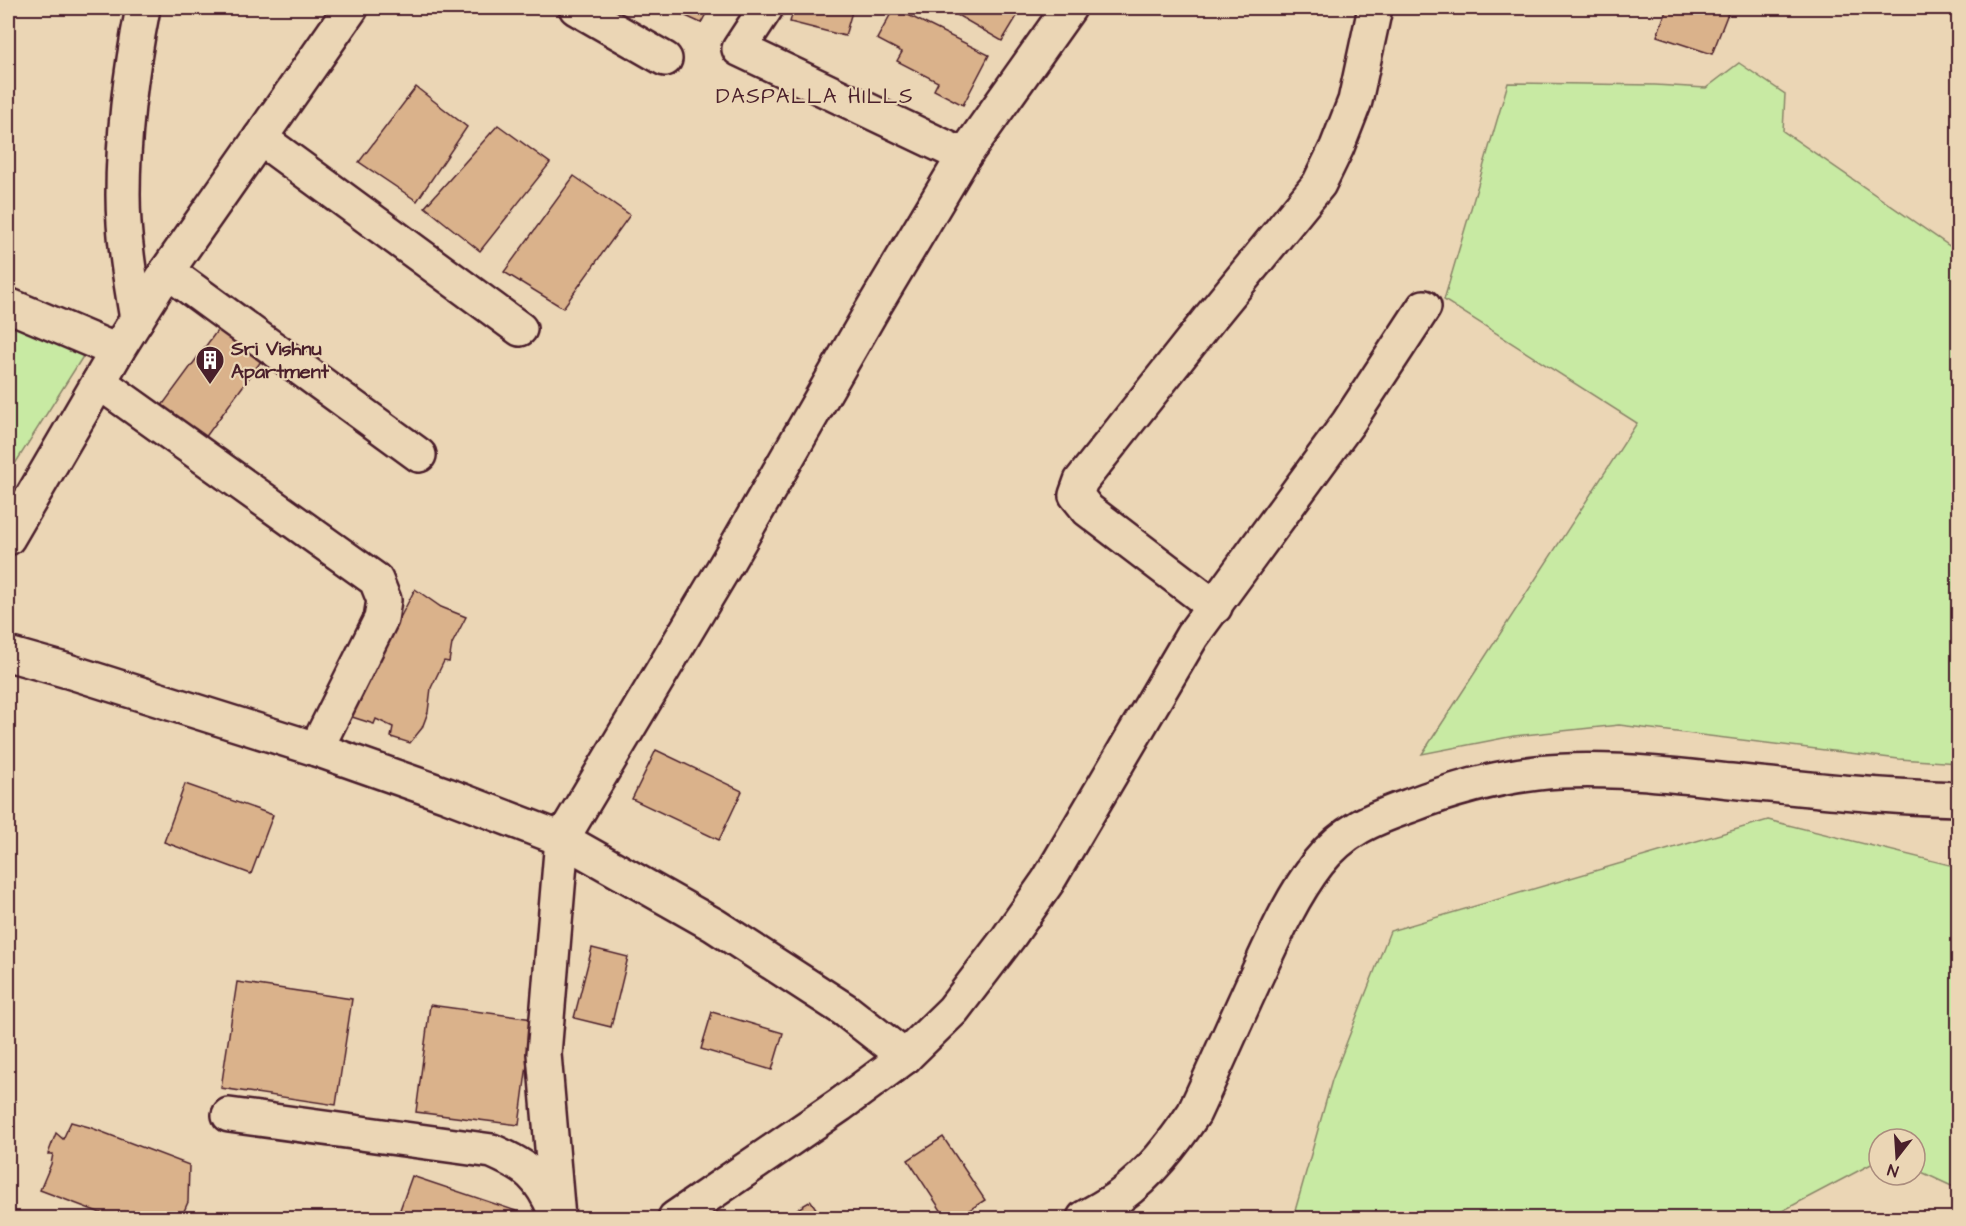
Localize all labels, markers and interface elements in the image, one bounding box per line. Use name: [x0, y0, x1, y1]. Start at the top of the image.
district label: DASPALLA HILLS: [716, 82, 914, 111]
place label: Sri Vishnu Apartment: [230, 335, 330, 386]
building icon: Sri Vishnu Apartment: [194, 344, 226, 386]
north arrow: [1867, 1127, 1927, 1187]
text: N: [1885, 1158, 1901, 1182]

